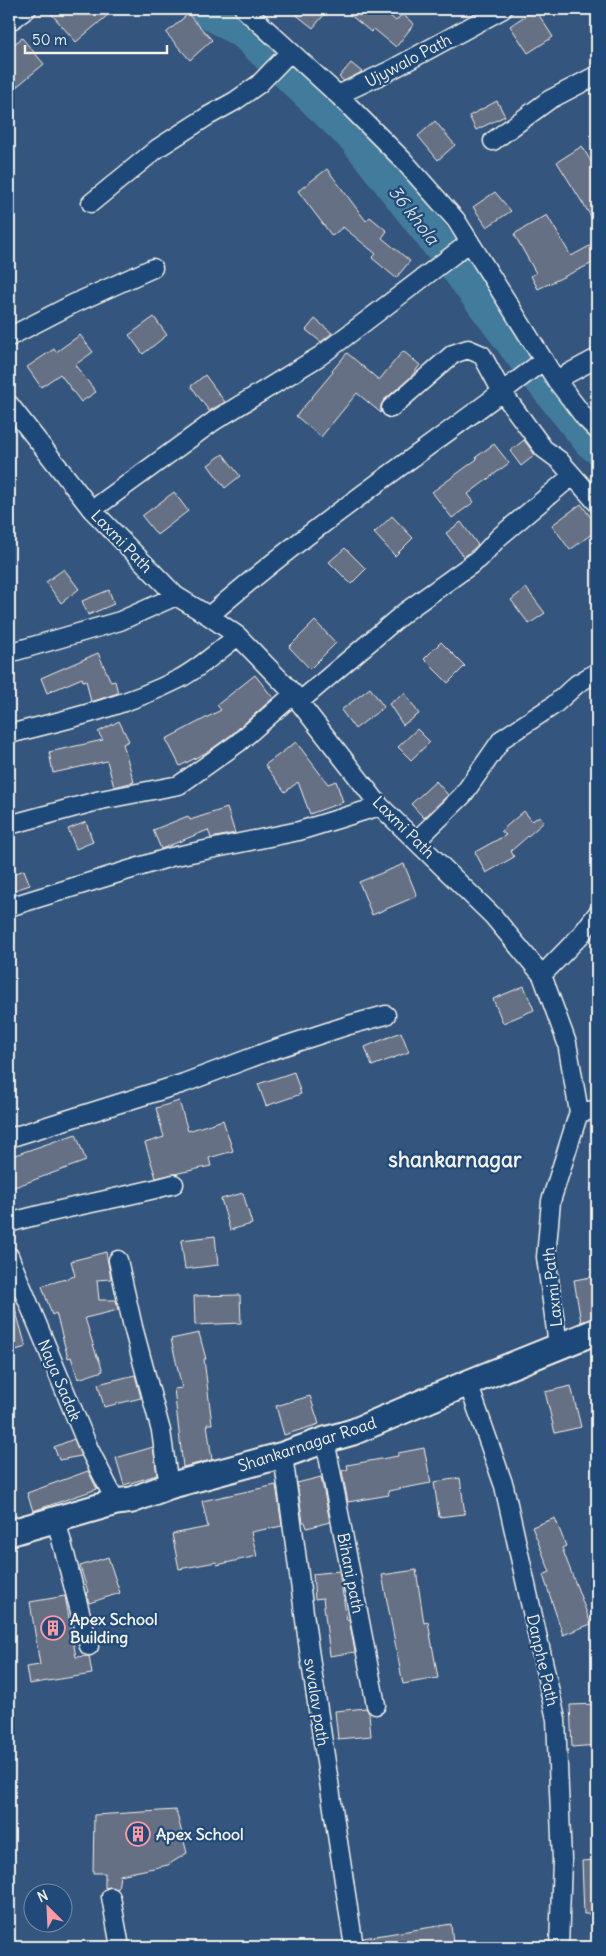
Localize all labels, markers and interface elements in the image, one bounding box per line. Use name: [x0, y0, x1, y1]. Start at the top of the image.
scale bar: [25, 22, 168, 54]
street label: Ujywalo Path: [362, 29, 454, 91]
text: 50 m: [32, 30, 67, 49]
water label: 36 khola: [384, 181, 445, 251]
street label: Laxmi Path: [87, 505, 157, 577]
street label: Laxmi Path: [369, 792, 439, 862]
district label: shankarnagar: [388, 1146, 522, 1173]
street label: Laxmi Path: [538, 1246, 566, 1328]
street label: Naya Sadak: [34, 1336, 86, 1424]
street label: Shankarnagar Road: [235, 1412, 379, 1476]
street label: Bihani path: [333, 1531, 369, 1615]
place label: Apex School Building: [70, 1609, 158, 1648]
street label: Danphe Path: [523, 1612, 563, 1708]
building icon: Apex School Building: [40, 1615, 66, 1641]
street label: svvalav path: [300, 1656, 334, 1748]
building icon: Apex School: [125, 1821, 151, 1847]
place label: Apex School: [156, 1824, 244, 1845]
north arrow: [22, 1884, 72, 1934]
text: N: [35, 1886, 51, 1906]

